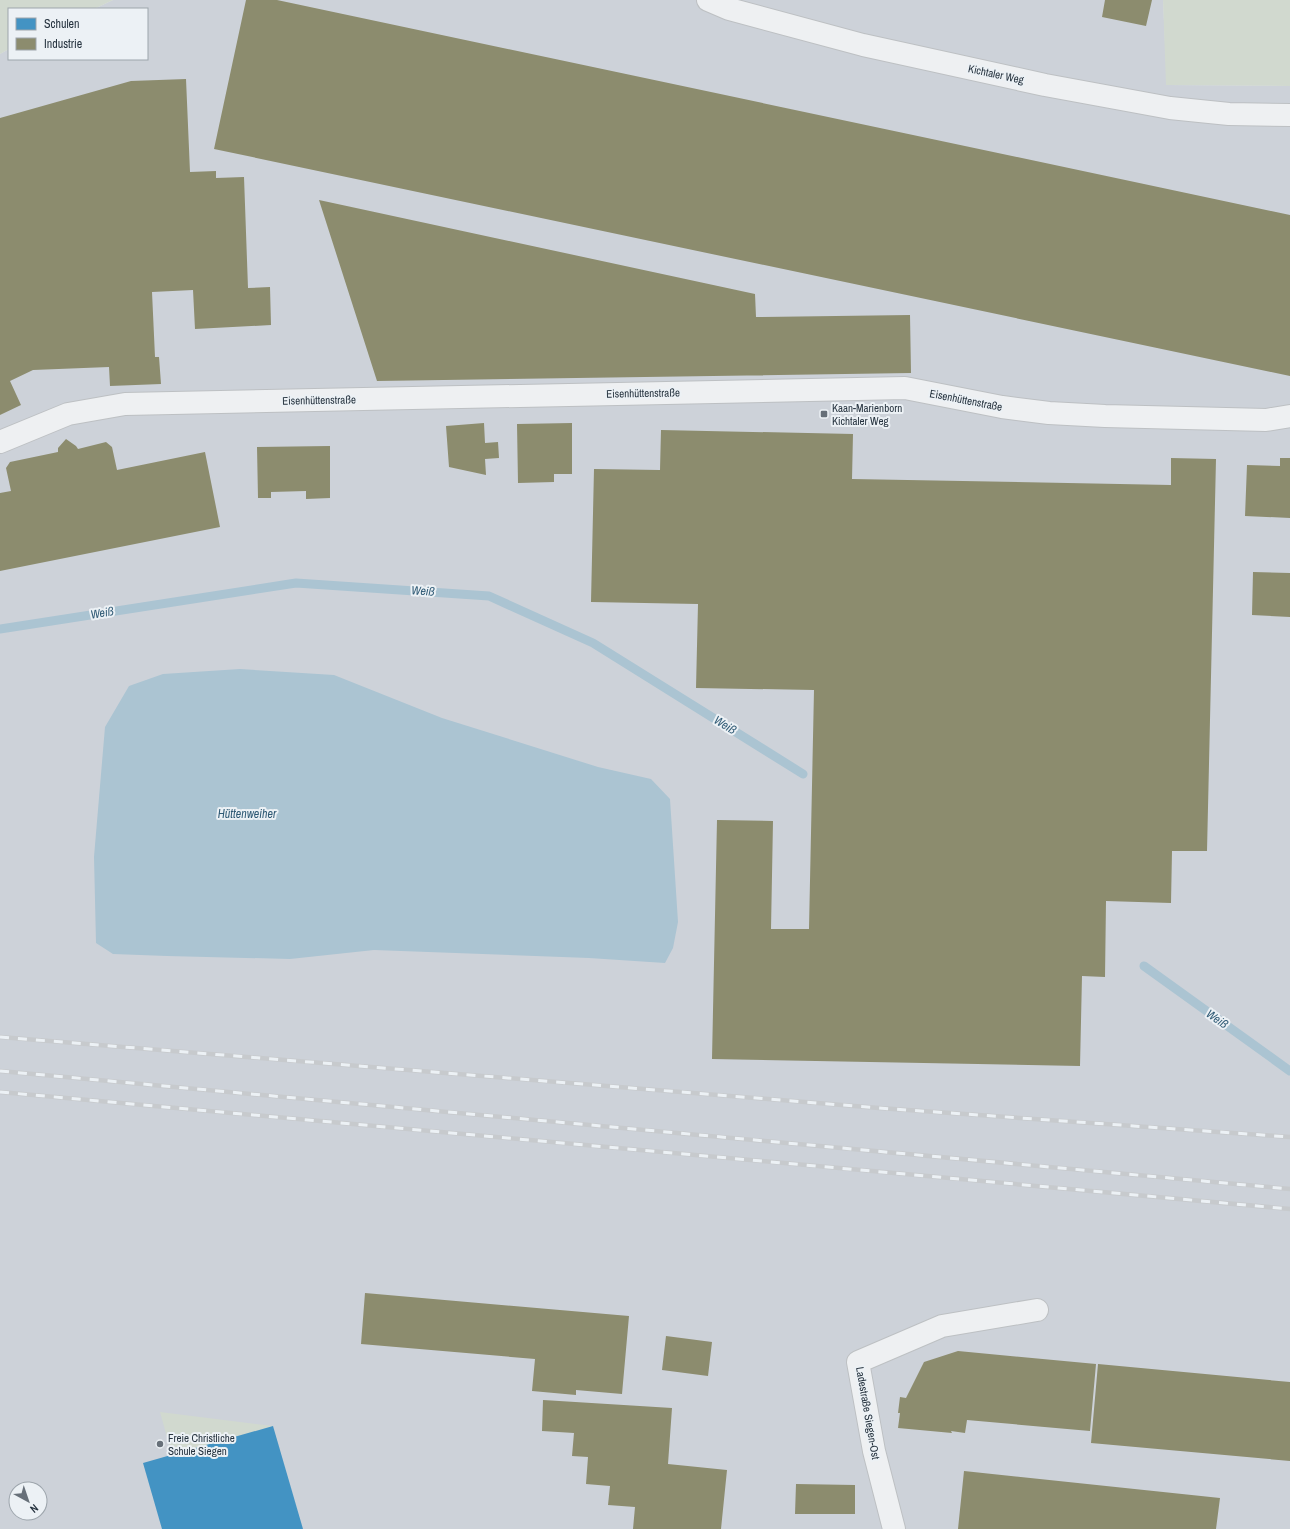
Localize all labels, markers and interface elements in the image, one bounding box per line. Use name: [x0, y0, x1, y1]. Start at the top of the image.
legend: [8, 8, 148, 60]
text: Schulen: [44, 16, 80, 32]
text: Industrie: [44, 36, 82, 52]
street label: Kichtaler Weg: [967, 61, 1025, 87]
street label: Eisenhüttenstraße: [606, 385, 680, 401]
street label: Eisenhüttenstraße: [928, 386, 1004, 414]
street label: Eisenhüttenstraße: [282, 392, 356, 408]
place label: Kaan-Marienborn Kichtaler Weg: [832, 401, 902, 428]
marker: Kaan-Marienborn Kichtaler Weg: [819, 409, 829, 419]
water label: Weiß: [411, 582, 435, 600]
water label: Weiß: [89, 603, 115, 623]
water label: Weiß: [711, 712, 739, 738]
water label: Hüttenweiher: [218, 806, 277, 822]
water label: Weiß: [1203, 1006, 1231, 1032]
street label: Ladestraße Siegen-Ost: [853, 1366, 883, 1461]
place label: Freie Christliche Schule Siegen: [168, 1431, 235, 1458]
marker: Freie Christliche Schule Siegen: [155, 1439, 165, 1449]
north arrow: [8, 1481, 48, 1521]
text: N: [27, 1501, 41, 1516]

